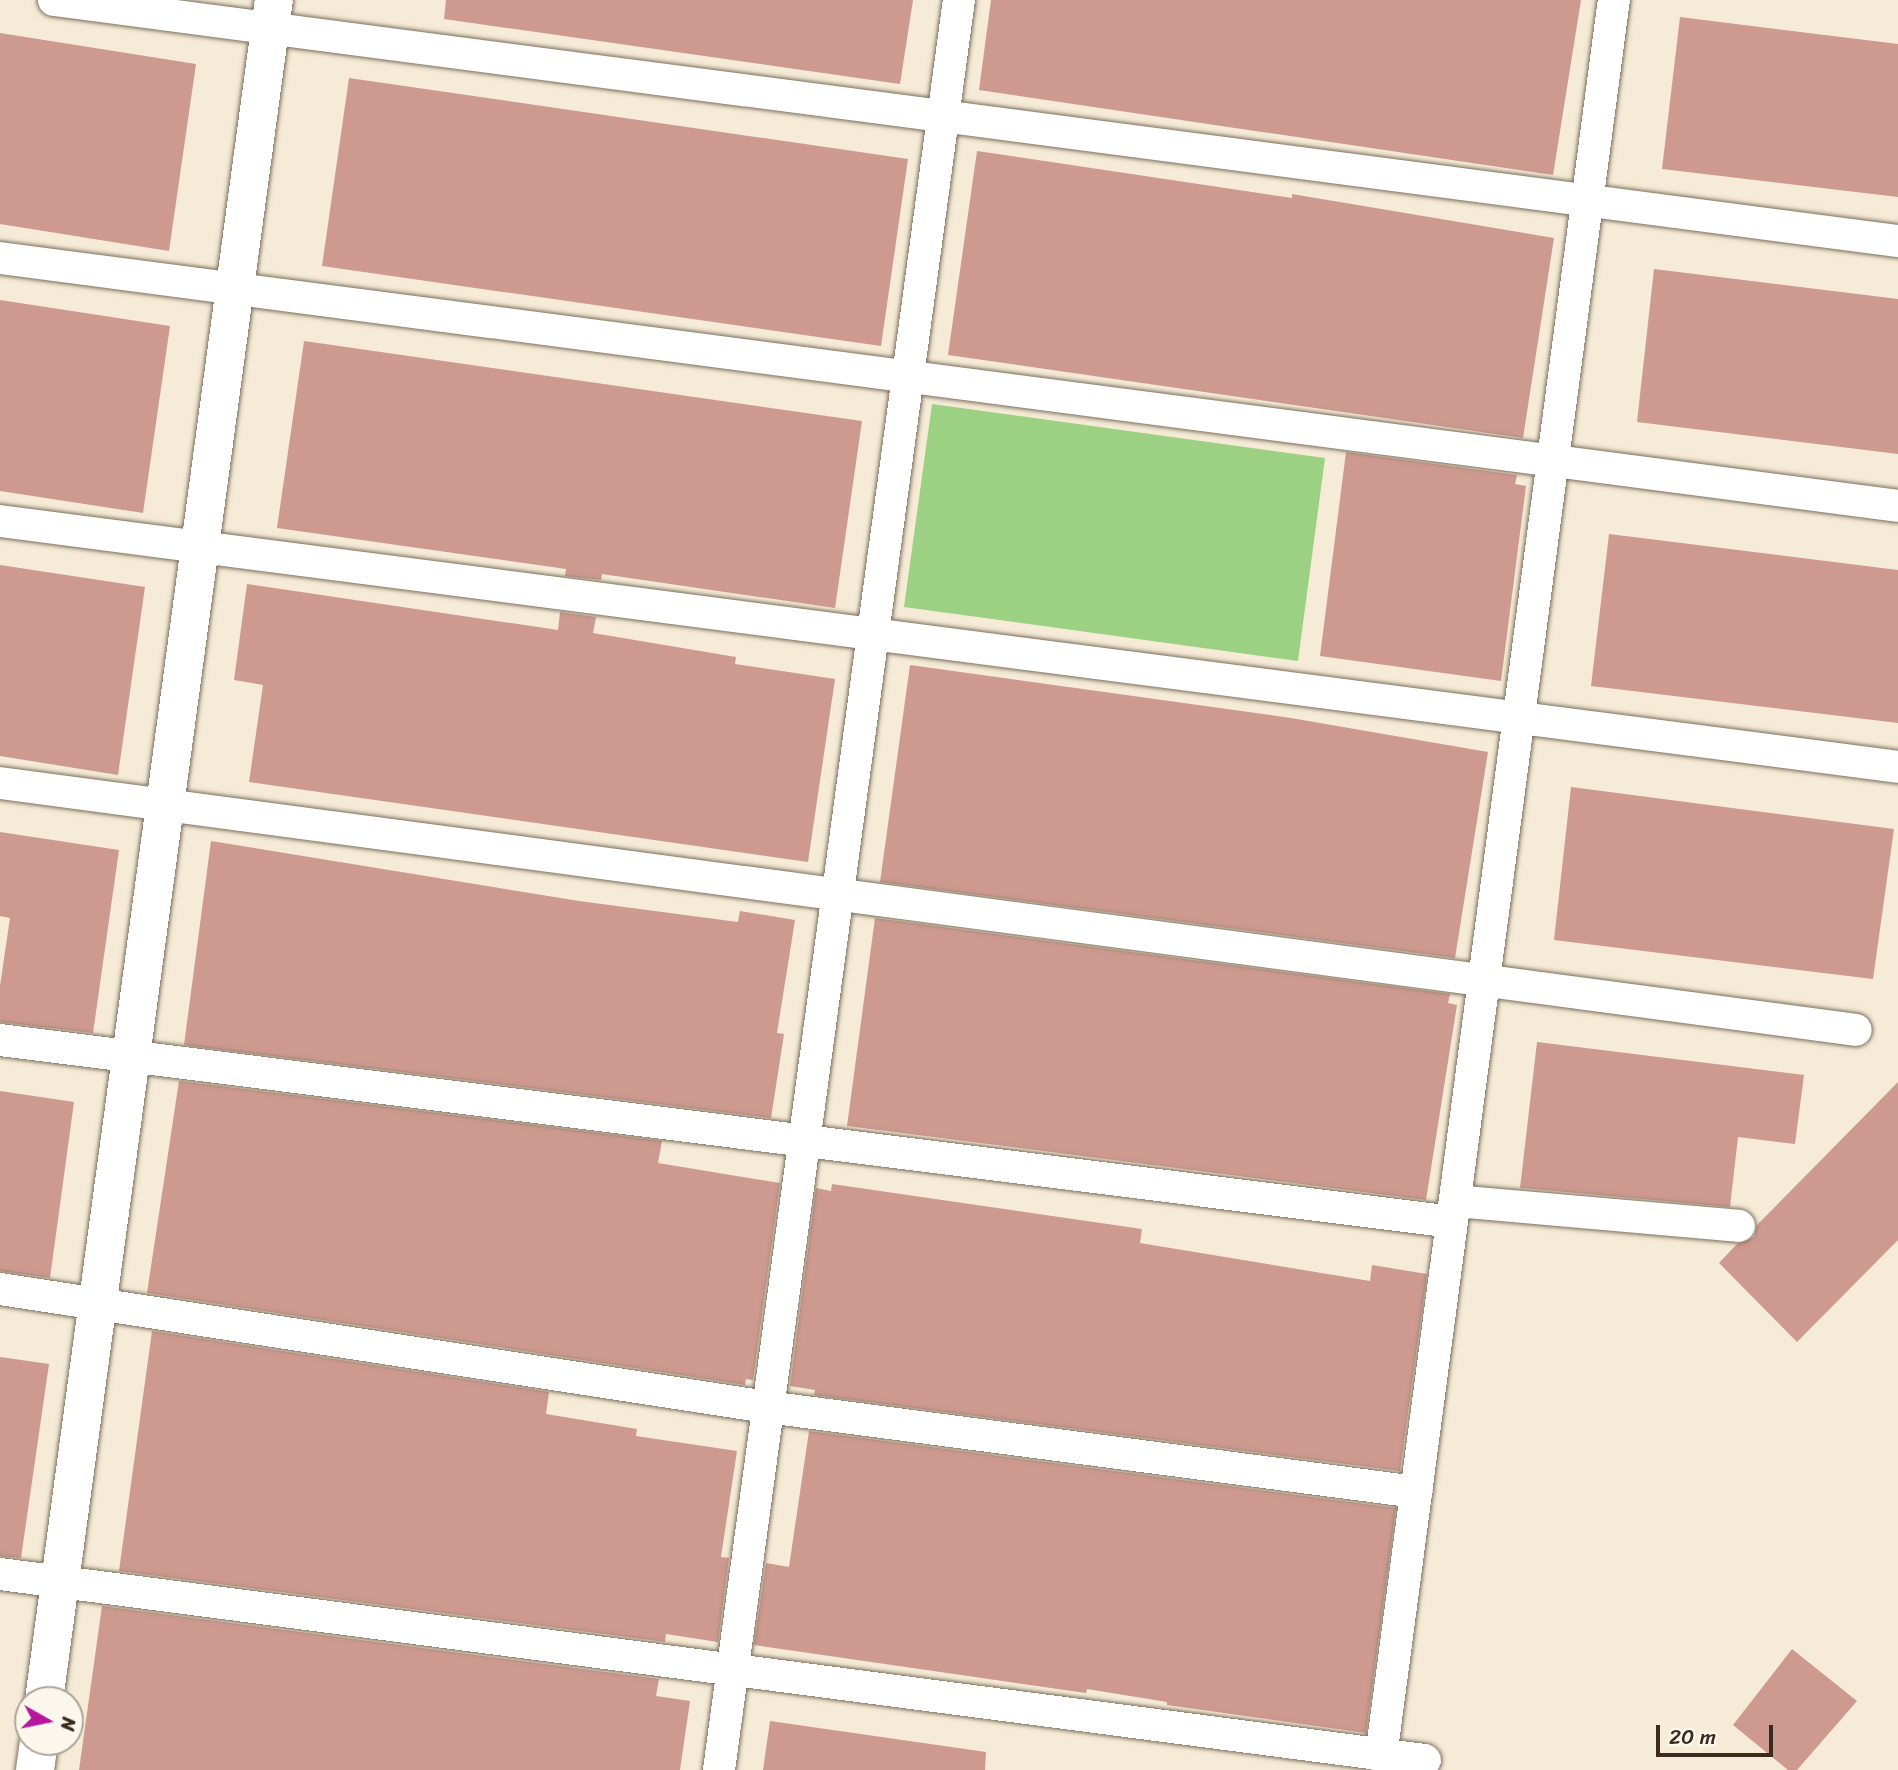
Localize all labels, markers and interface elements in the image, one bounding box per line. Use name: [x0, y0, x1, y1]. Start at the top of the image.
north arrow: [14, 1686, 84, 1756]
scale bar: [1660, 1710, 1777, 1754]
text: N: [51, 1715, 86, 1733]
text: 20 m: [1669, 1718, 1716, 1756]

